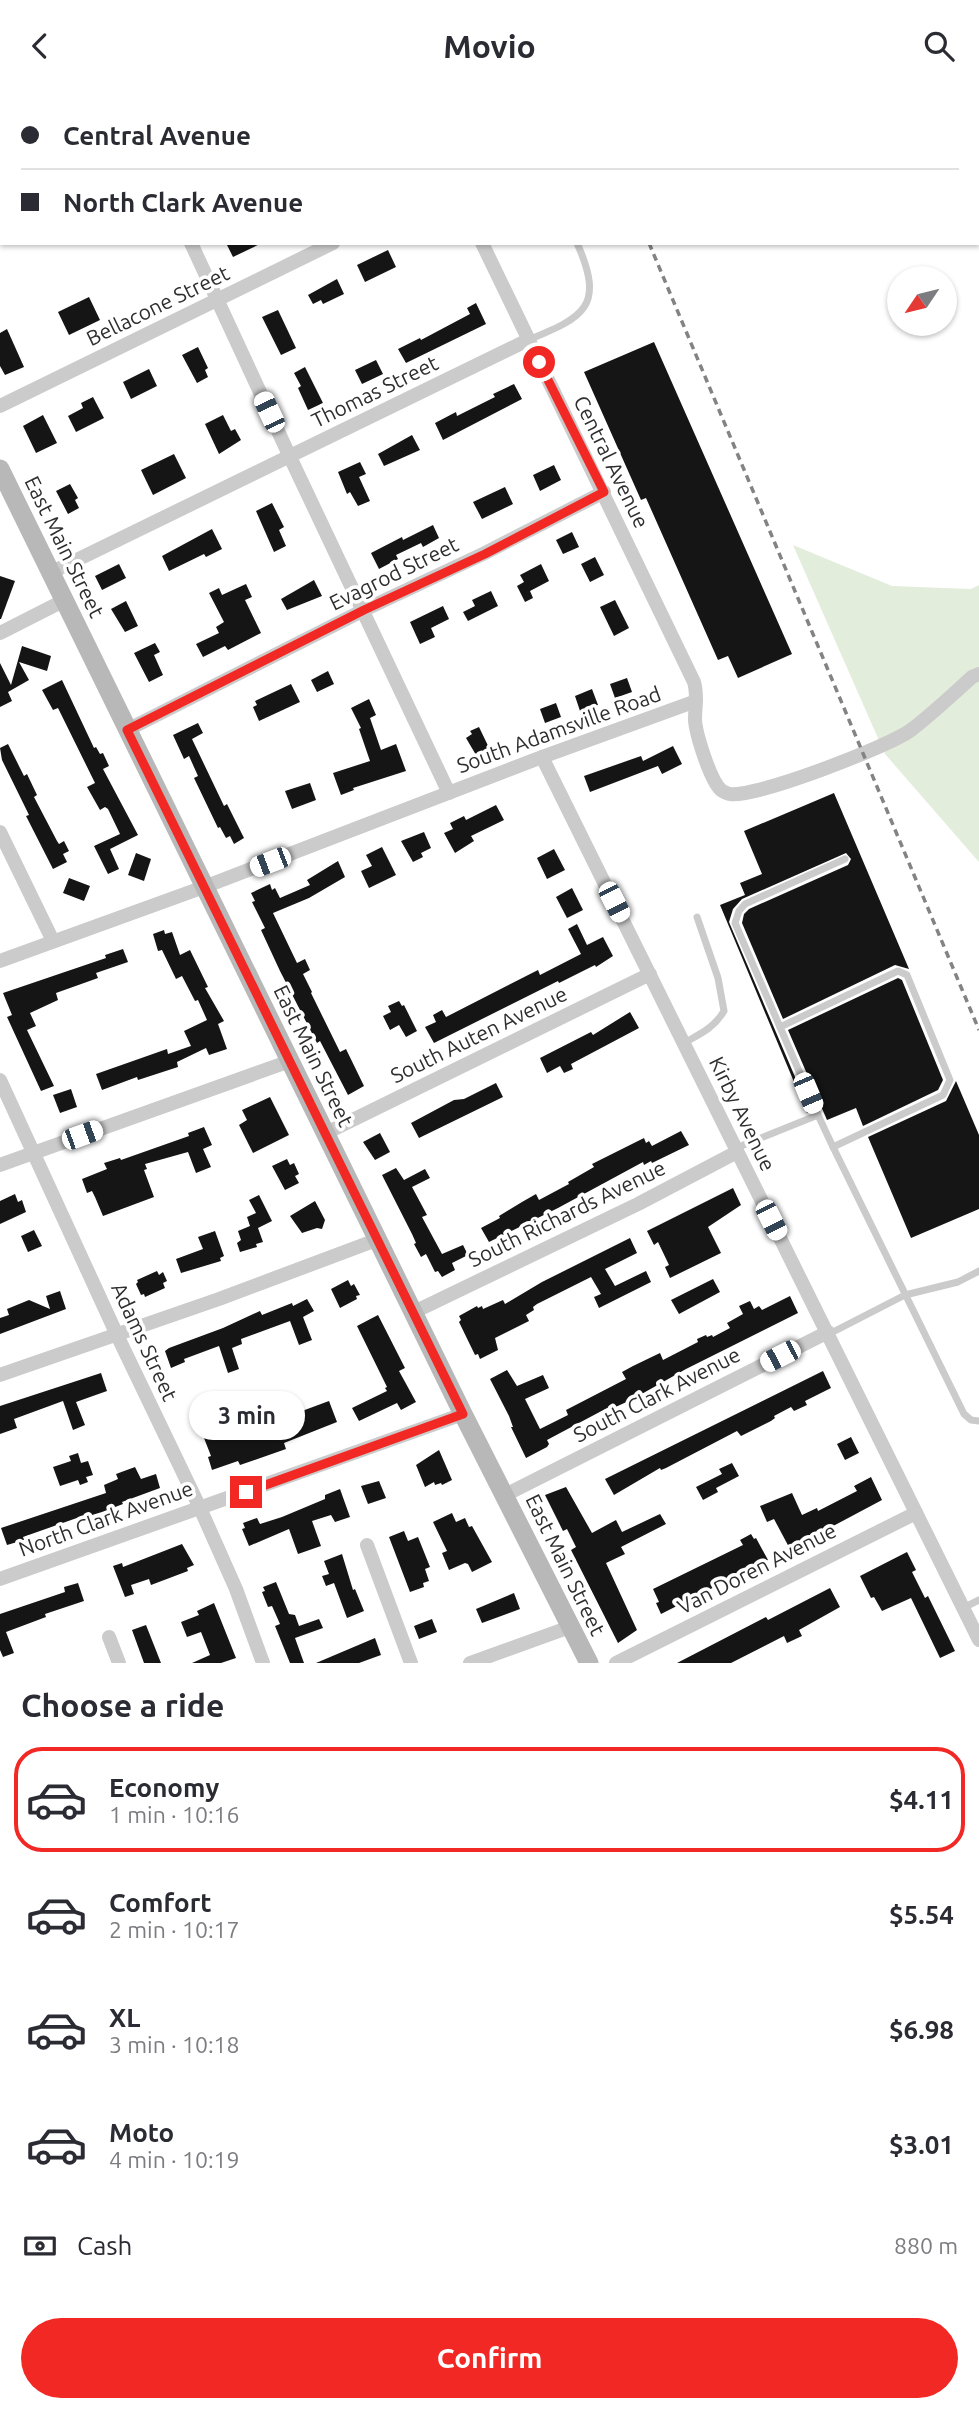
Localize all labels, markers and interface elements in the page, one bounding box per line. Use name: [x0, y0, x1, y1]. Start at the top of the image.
icon: back: [21, 27, 59, 65]
icon: search: [920, 27, 958, 65]
text: Movio: [443, 28, 536, 64]
text: Central Avenue: [63, 121, 251, 150]
text: North Clark Avenue: [63, 188, 303, 217]
street label: Bellacone Street: [82, 260, 233, 350]
north arrow: [887, 266, 957, 336]
map controls: [887, 266, 957, 336]
route start: [523, 346, 555, 378]
street label: Thomas Street: [308, 350, 442, 432]
car: [251, 389, 288, 435]
street label: Central Avenue: [569, 391, 654, 532]
street label: East Main Street: [20, 472, 110, 621]
street label: Evagrod Street: [325, 532, 462, 615]
street label: South Adamsville Road: [453, 681, 664, 777]
car: [247, 845, 294, 879]
car: [596, 879, 633, 925]
street label: East Main Street: [269, 981, 359, 1130]
street label: South Auten Avenue: [386, 981, 571, 1087]
street label: Kirby Avenue: [705, 1052, 781, 1175]
car: [791, 1070, 826, 1116]
car: [59, 1118, 106, 1152]
street label: South Richards Avenue: [464, 1155, 669, 1271]
car: [753, 1197, 790, 1243]
street label: Adams Street: [107, 1279, 183, 1404]
car: [757, 1337, 804, 1375]
street label: South Clark Avenue: [569, 1342, 744, 1446]
callout: 3 min: [188, 1391, 304, 1439]
text: 3 min: [218, 1403, 276, 1428]
street label: North Clark Avenue: [15, 1475, 196, 1561]
route end: [230, 1476, 262, 1508]
street label: East Main Street: [521, 1490, 611, 1639]
street label: Van Doren Avenue: [673, 1518, 840, 1618]
text: Choose a ride: [21, 1687, 224, 1723]
icon: car: [25, 1768, 88, 1831]
text: Economy: [109, 1773, 219, 1802]
text: $4.11: [889, 1785, 954, 1814]
text: 1 min · 10:16: [109, 1802, 240, 1827]
icon: car: [25, 1883, 88, 1946]
text: Comfort: [109, 1888, 212, 1917]
text: $5.54: [889, 1900, 954, 1929]
text: 2 min · 10:17: [109, 1917, 240, 1942]
icon: car: [25, 1998, 88, 2061]
text: XL: [109, 2003, 140, 2032]
text: $6.98: [889, 2015, 954, 2044]
text: 3 min · 10:18: [109, 2032, 240, 2057]
icon: car: [25, 2113, 88, 2176]
text: Moto: [109, 2118, 174, 2147]
text: $3.01: [889, 2130, 954, 2159]
text: 4 min · 10:19: [109, 2147, 240, 2172]
icon: cash: [21, 2227, 59, 2265]
text: Cash: [77, 2231, 132, 2260]
text: 880 m: [894, 2233, 958, 2258]
button: Confirm: [21, 2318, 958, 2398]

